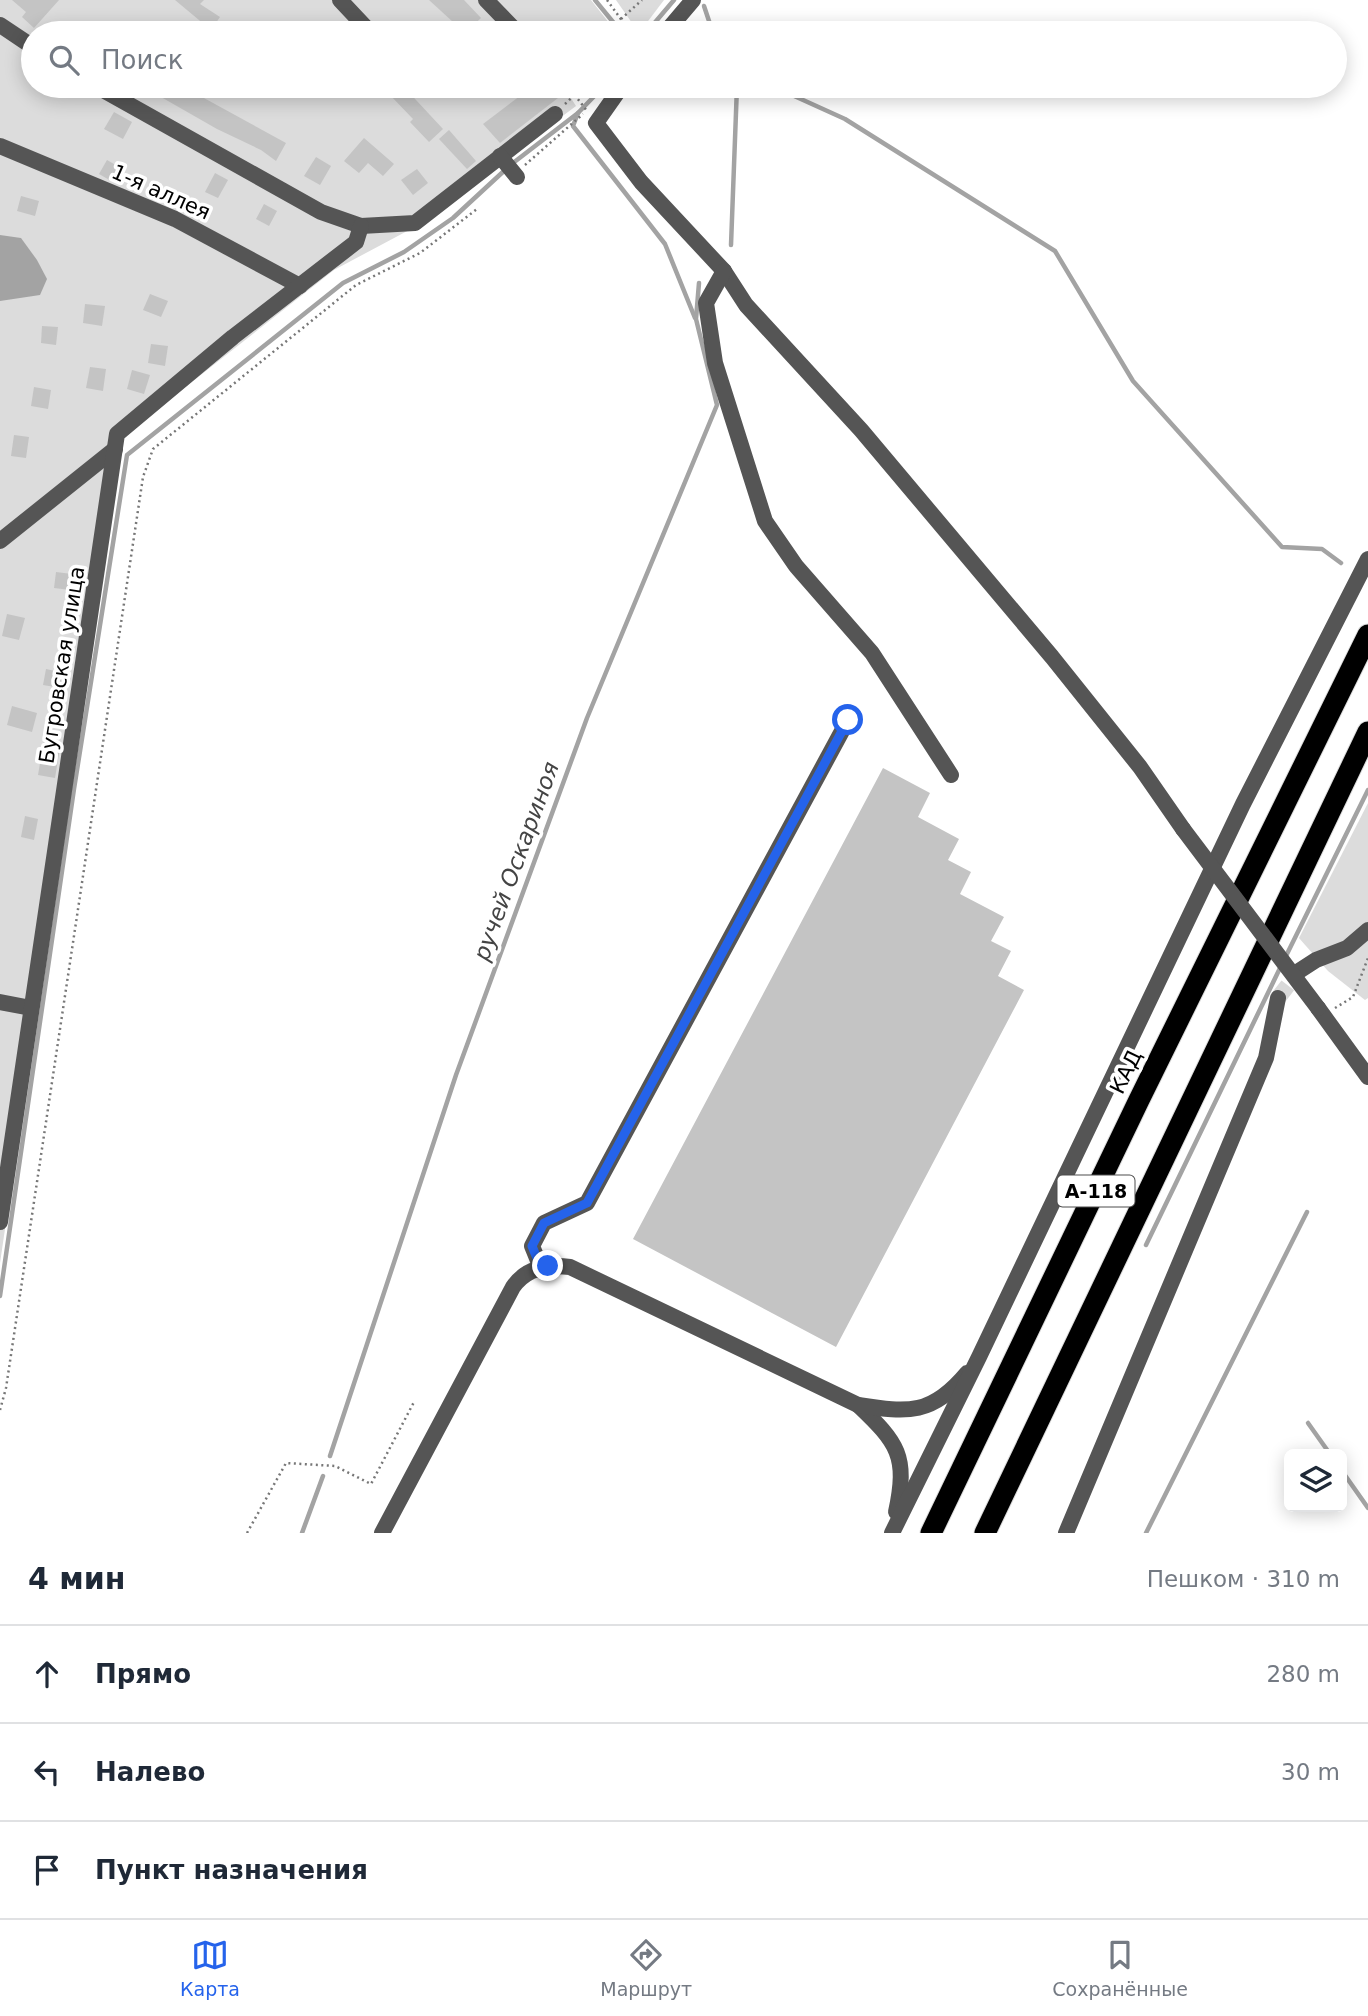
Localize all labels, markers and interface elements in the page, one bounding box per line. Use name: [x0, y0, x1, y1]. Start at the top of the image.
search box: [21, 21, 1347, 98]
icon: search: [45, 41, 83, 79]
text: Поиск: [101, 45, 183, 75]
street label: 1-я аллея: [108, 160, 214, 224]
street label: Бугровская улица: [35, 565, 89, 765]
route start: [832, 704, 863, 735]
water label: ручей Оскариноя: [468, 758, 564, 965]
street label: КАД: [1105, 1046, 1147, 1098]
road number: А-118: [1058, 1176, 1134, 1206]
route end: [532, 1250, 563, 1281]
map controls: [1284, 1449, 1347, 1512]
button: layers: [1284, 1449, 1347, 1512]
text: 4 мин: [28, 1561, 126, 1596]
text: Пешком · 310 m: [1147, 1566, 1340, 1592]
icon: ahead: [28, 1655, 66, 1693]
text: Прямо: [95, 1659, 191, 1689]
text: 280 m: [1266, 1661, 1340, 1687]
icon: left: [28, 1753, 66, 1791]
text: Налево: [95, 1757, 205, 1787]
text: 30 m: [1281, 1759, 1340, 1785]
icon: arrive: [28, 1851, 66, 1889]
text: Пункт назначения: [95, 1855, 368, 1885]
tab: Карта: [180, 1936, 240, 2000]
tab: Маршрут: [600, 1936, 692, 2000]
tab: Сохранённые: [1052, 1936, 1188, 2000]

